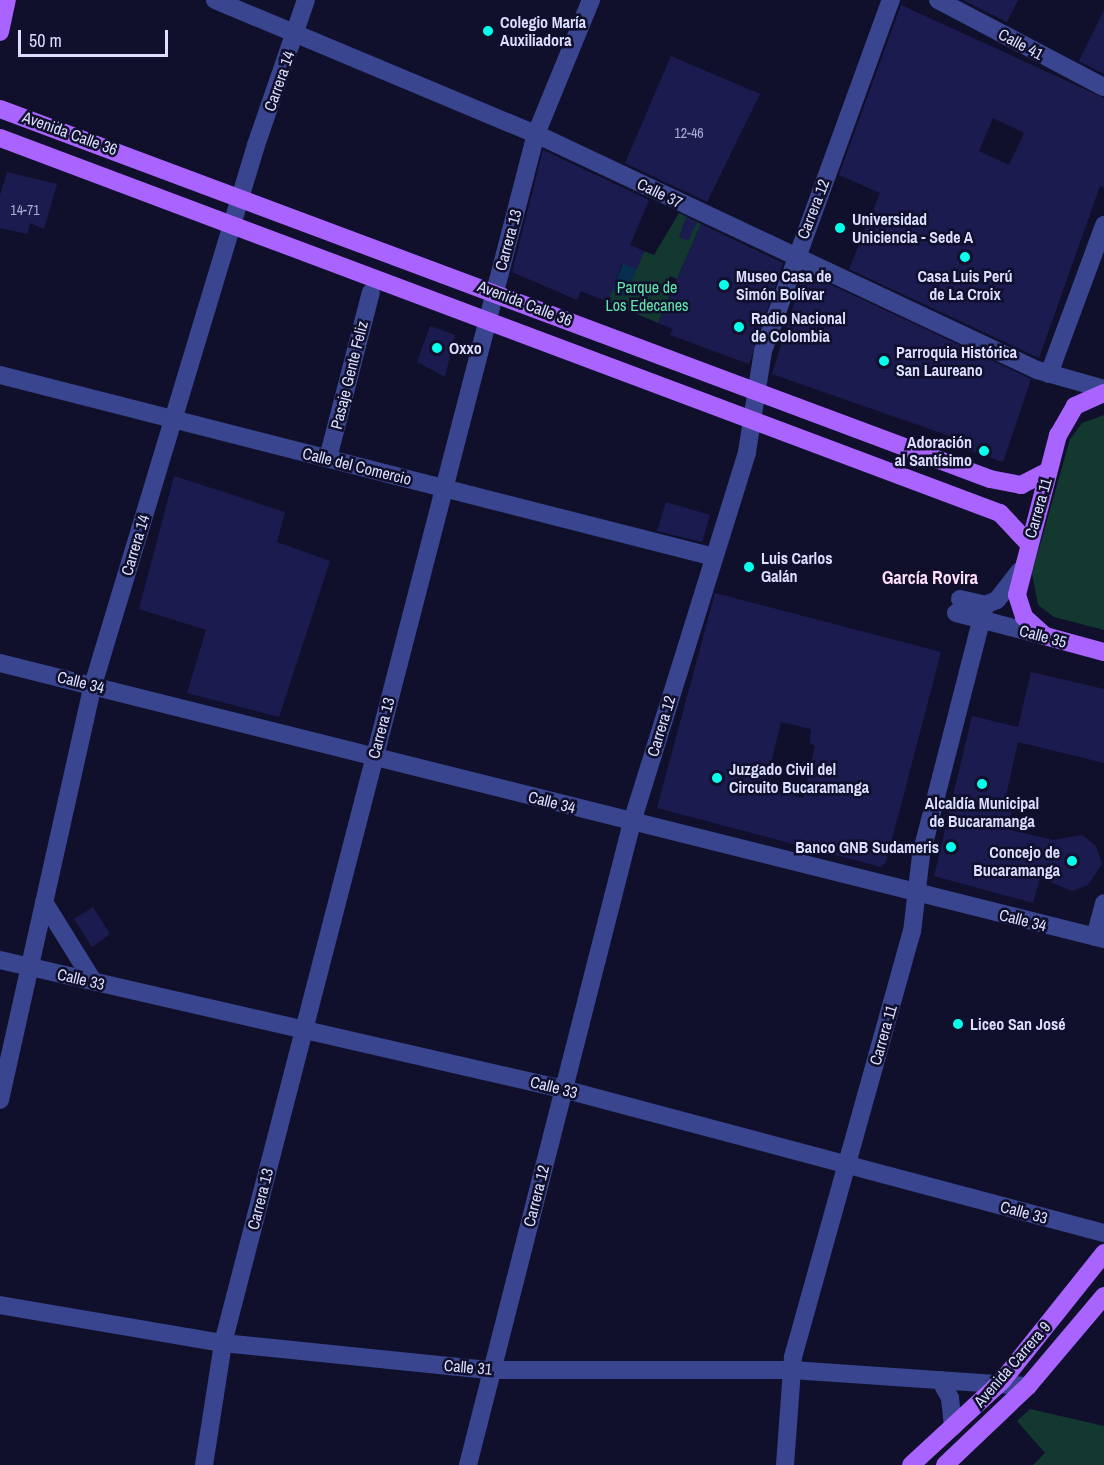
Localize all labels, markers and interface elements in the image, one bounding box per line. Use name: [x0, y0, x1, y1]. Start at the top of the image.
place label: Colegio María Auxiliadora: [500, 12, 586, 50]
scale bar: [21, 18, 171, 56]
marker: Colegio María Auxiliadora: [481, 24, 495, 38]
street label: Calle 41: [995, 24, 1047, 64]
text: 50 m: [29, 28, 62, 53]
street label: Carrera 14: [260, 48, 298, 114]
street label: Avenida Calle 36: [20, 107, 120, 159]
house number: 12-46: [674, 125, 704, 141]
street label: Calle 37: [634, 174, 686, 212]
street label: Carrera 12: [793, 176, 833, 242]
house number: 14-71: [10, 202, 40, 218]
street label: Carrera 13: [491, 207, 525, 273]
place label: Universidad Uniciencia - Sede A: [852, 209, 974, 247]
marker: Universidad Uniciencia - Sede A: [833, 221, 847, 235]
marker: Casa Luis Perú de La Croix: [958, 250, 972, 264]
place label: Museo Casa de Simón Bolívar: [736, 266, 832, 304]
place label: Casa Luis Perú de La Croix: [918, 266, 1012, 304]
street label: Avenida Calle 36: [475, 276, 575, 330]
park label: Parque de Los Edecanes: [605, 277, 689, 315]
marker: Museo Casa de Simón Bolívar: [717, 278, 731, 292]
place label: Radio Nacional de Colombia: [751, 308, 846, 346]
street label: Pasaje Gente Feliz: [326, 319, 372, 431]
marker: Radio Nacional de Colombia: [732, 320, 746, 334]
place label: Oxxo: [449, 338, 482, 358]
marker: Oxxo: [430, 341, 444, 355]
place label: Parroquia Histórica San Laureano: [896, 342, 1017, 380]
marker: Parroquia Histórica San Laureano: [877, 354, 891, 368]
place label: Adoración al Santísimo: [895, 432, 972, 470]
street label: Calle del Comercio: [301, 443, 413, 489]
marker: Adoración al Santísimo: [977, 444, 991, 458]
street label: Carrera 11: [1020, 476, 1056, 540]
street label: Carrera 14: [117, 512, 153, 578]
place label: Luis Carlos Galán: [761, 548, 832, 586]
marker: Luis Carlos Galán: [742, 560, 756, 574]
district label: García Rovira: [882, 567, 978, 589]
street label: Calle 35: [1017, 620, 1069, 652]
street label: Calle 34: [55, 667, 107, 697]
street label: Carrera 12: [643, 693, 679, 759]
street label: Carrera 13: [364, 695, 398, 761]
place label: Juzgado Civil del Circuito Bucaramanga: [729, 759, 869, 797]
marker: Juzgado Civil del Circuito Bucaramanga: [710, 771, 724, 785]
marker: Alcaldía Municipal de Bucaramanga: [975, 777, 989, 791]
street label: Calle 34: [526, 787, 578, 817]
place label: Alcaldía Municipal de Bucaramanga: [925, 793, 1039, 831]
place label: Banco GNB Sudameris: [795, 837, 939, 857]
marker: Banco GNB Sudameris: [944, 840, 958, 854]
place label: Concejo de Bucaramanga: [973, 842, 1060, 880]
marker: Concejo de Bucaramanga: [1065, 854, 1079, 868]
street label: Calle 34: [997, 905, 1049, 935]
street label: Calle 33: [55, 964, 107, 994]
street label: Carrera 11: [865, 1003, 901, 1067]
place label: Liceo San José: [970, 1014, 1066, 1034]
marker: Liceo San José: [951, 1017, 965, 1031]
street label: Calle 33: [528, 1072, 580, 1102]
street label: Carrera 12: [519, 1163, 553, 1229]
street label: Carrera 13: [243, 1166, 277, 1232]
street label: Calle 33: [998, 1196, 1050, 1228]
street label: Avenida Carrera 9: [970, 1317, 1054, 1411]
street label: Calle 31: [443, 1355, 493, 1379]

